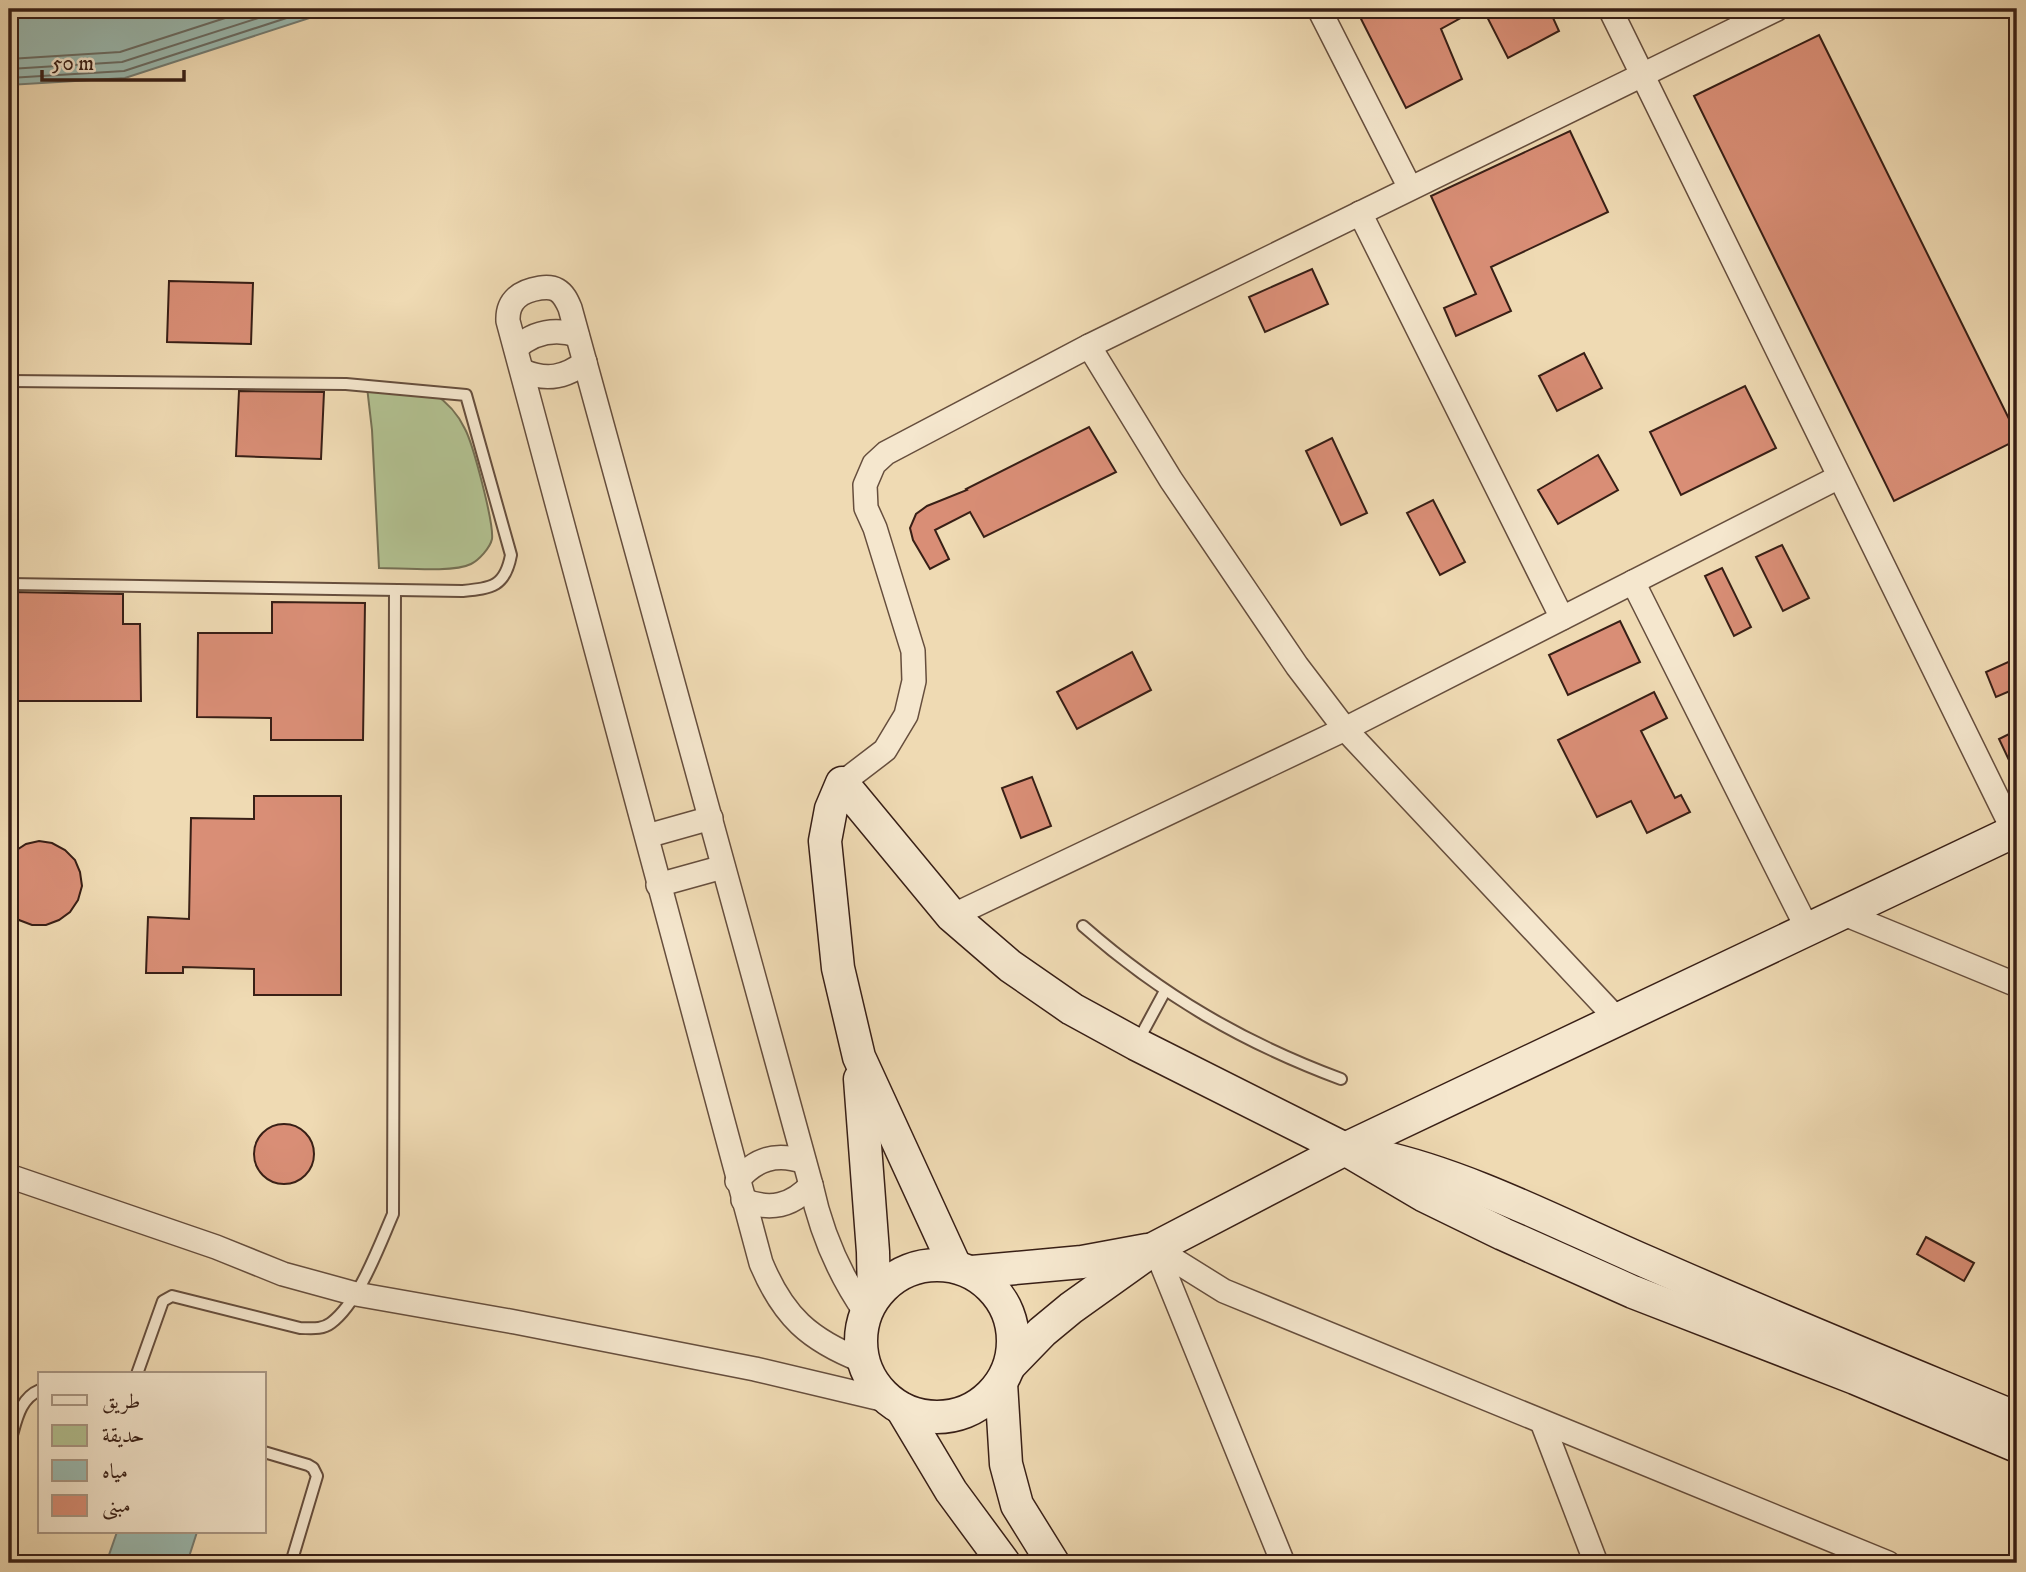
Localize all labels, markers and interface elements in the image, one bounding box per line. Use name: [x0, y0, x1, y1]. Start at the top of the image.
scale bar: [42, 38, 184, 82]
text: 50 m: [52, 51, 94, 77]
legend: [38, 1372, 266, 1534]
text: طريق: [102, 1389, 140, 1415]
text: حديقة: [102, 1423, 145, 1449]
text: مياه: [102, 1459, 128, 1485]
text: مبنى: [102, 1493, 131, 1520]

